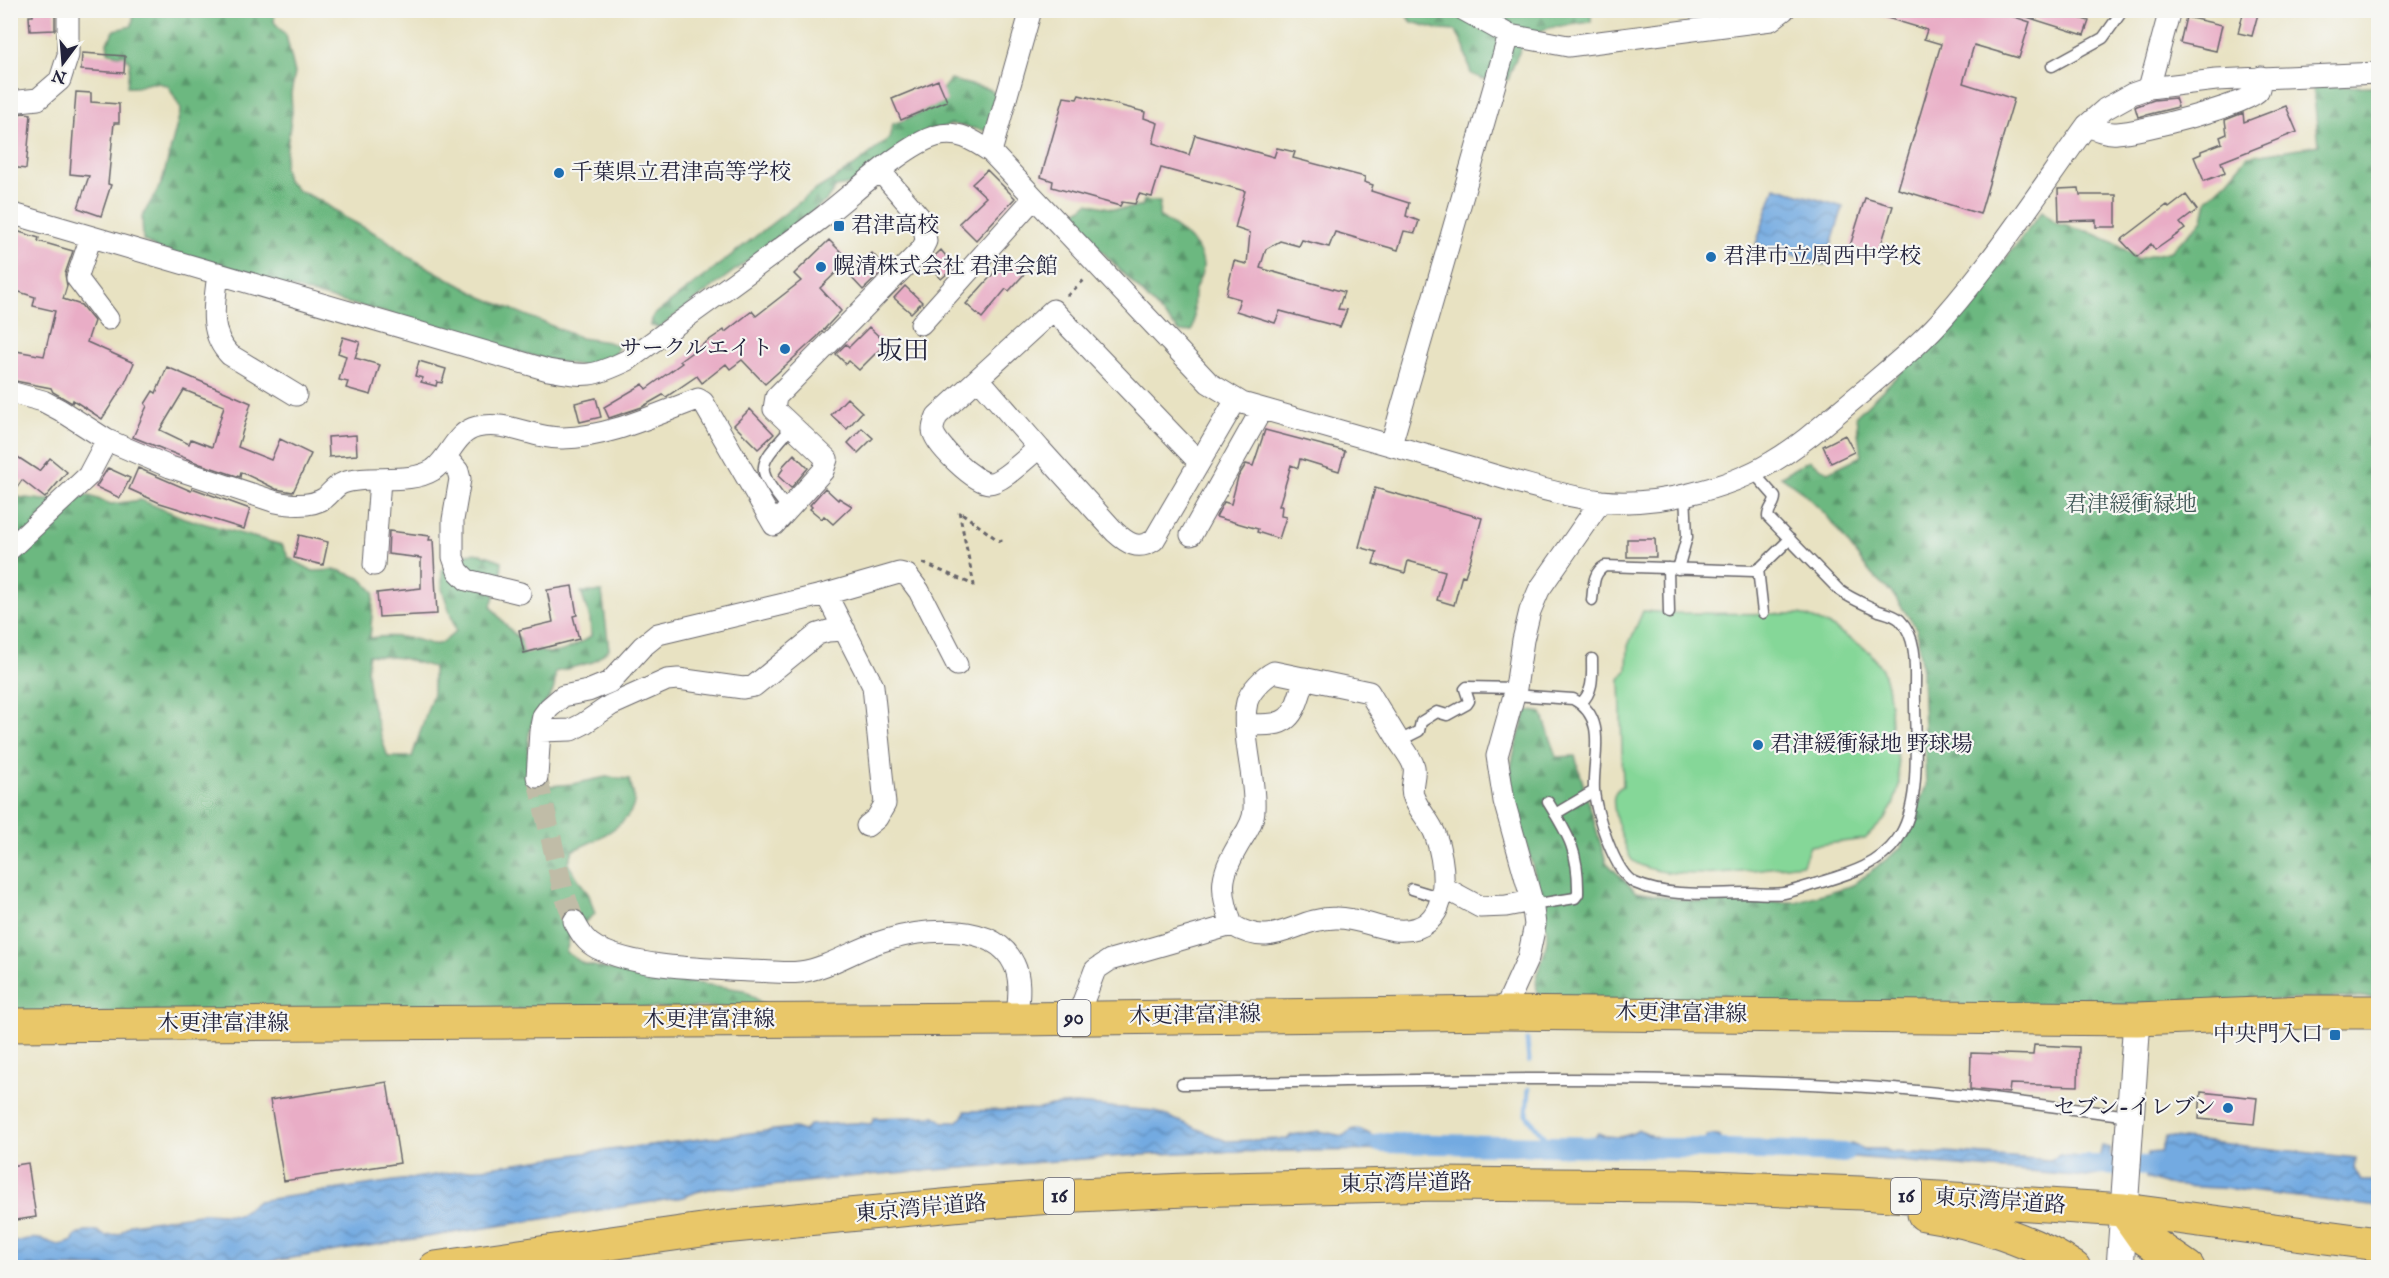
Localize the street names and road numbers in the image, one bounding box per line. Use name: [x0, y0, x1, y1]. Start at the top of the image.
street label: 木更津富津線: [1615, 999, 1747, 1029]
road number: 90: [1058, 1000, 1090, 1036]
street label: 木更津富津線: [1129, 1001, 1261, 1031]
street label: 木更津富津線: [643, 1006, 775, 1034]
street label: 木更津富津線: [157, 1010, 289, 1038]
street label: 東京湾岸道路: [1340, 1169, 1472, 1199]
road number: 16: [1044, 1178, 1074, 1214]
road number: 16: [1891, 1178, 1921, 1214]
street label: 東京湾岸道路: [1933, 1183, 2067, 1221]
street label: 東京湾岸道路: [854, 1189, 988, 1229]

